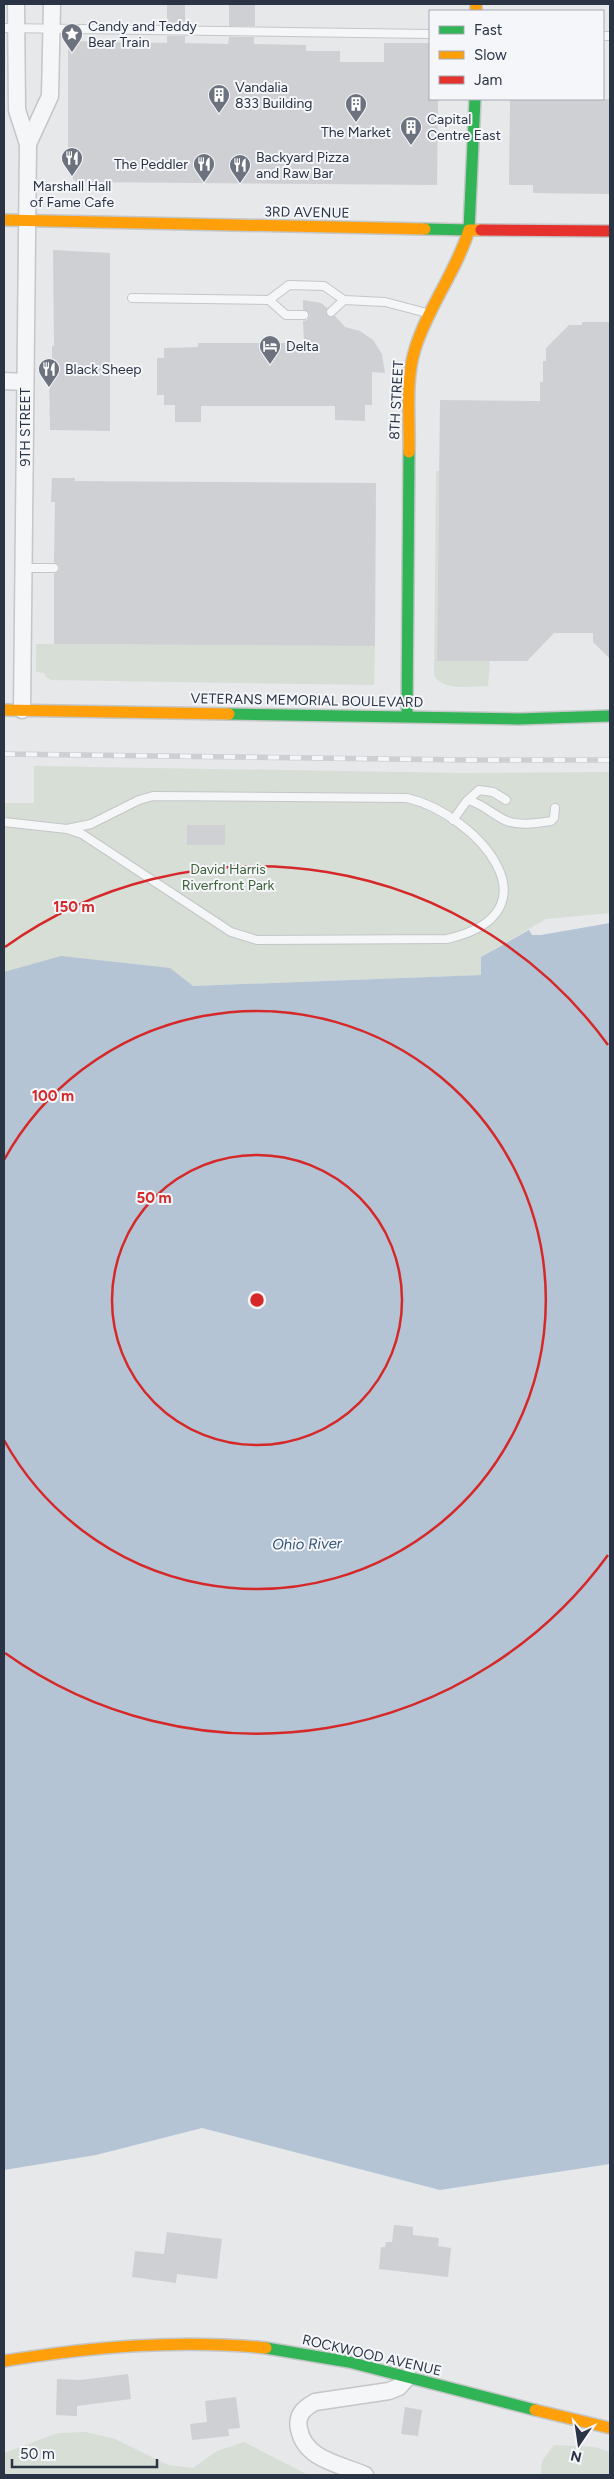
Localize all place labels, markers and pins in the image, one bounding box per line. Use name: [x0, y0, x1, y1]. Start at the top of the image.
place label: Candy and Teddy Bear Train: [88, 18, 198, 51]
place icon: Candy and Teddy Bear Train: [60, 22, 84, 53]
place label: Vandalia 833 Building: [235, 79, 312, 112]
building icon: Vandalia 833 Building: [207, 83, 231, 114]
building icon: The Market: [344, 92, 368, 123]
place label: Capital Centre East: [427, 111, 501, 144]
building icon: Capital Centre East: [399, 115, 423, 146]
place label: The Market: [321, 124, 391, 141]
restaurant icon: Marshall Hall of Fame Cafe: [60, 146, 84, 177]
place label: Backyard Pizza and Raw Bar: [256, 149, 349, 182]
restaurant icon: The Peddler: [192, 152, 216, 183]
restaurant icon: Backyard Pizza and Raw Bar: [228, 153, 252, 184]
place label: The Peddler: [114, 156, 188, 173]
place label: Marshall Hall of Fame Cafe: [30, 178, 115, 211]
hotel icon: Delta: [258, 334, 282, 365]
place label: Delta: [286, 338, 319, 355]
restaurant icon: Black Sheep: [37, 357, 61, 388]
place label: Black Sheep: [65, 361, 142, 378]
centre of rings: [248, 1291, 266, 1309]

